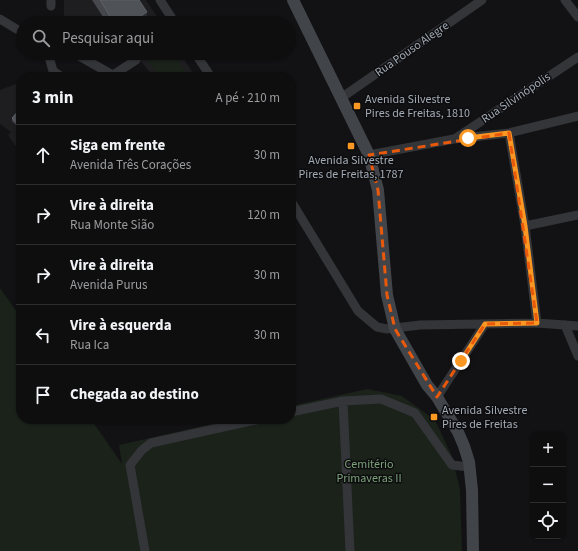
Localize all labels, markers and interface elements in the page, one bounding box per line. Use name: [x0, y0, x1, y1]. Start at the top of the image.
search box: [16, 16, 296, 60]
street label: Rua Pouso Alegre: [372, 17, 452, 81]
icon: search: [30, 27, 52, 49]
text: Pesquisar aqui: [62, 28, 154, 49]
street label: Rua Silvinópolis: [478, 69, 554, 127]
text: 3 min: [32, 86, 73, 110]
text: A pé · 210 m: [215, 89, 280, 107]
place label: Avenida Silvestre Pires de Freitas, 1810: [365, 91, 470, 122]
marker: Avenida Silvestre Pires de Freitas, 1810: [352, 101, 362, 111]
route start: [459, 129, 477, 147]
text: Siga em frente: [70, 135, 165, 156]
marker: Avenida Silvestre Pires de Freitas, 1787: [346, 141, 356, 151]
icon: ahead: [32, 144, 54, 166]
text: 30 m: [254, 146, 280, 164]
place label: Avenida Silvestre Pires de Freitas, 1787: [299, 152, 403, 183]
text: Avenida Três Corações: [70, 156, 191, 174]
text: Vire à direita: [70, 195, 154, 216]
icon: right: [32, 204, 54, 226]
text: 120 m: [247, 206, 280, 224]
text: Rua Monte Sião: [70, 216, 154, 234]
text: Vire à direita: [70, 255, 154, 276]
icon: right: [32, 264, 54, 286]
text: 30 m: [254, 266, 280, 284]
text: Avenida Purus: [70, 276, 148, 294]
text: Vire à esquerda: [70, 315, 172, 336]
icon: left: [32, 324, 54, 346]
text: 30 m: [254, 326, 280, 344]
text: Rua Ica: [70, 336, 109, 354]
route end: [452, 352, 470, 370]
icon: arrive: [32, 384, 54, 406]
text: Chegada ao destino: [70, 384, 199, 405]
place label: Avenida Silvestre Pires de Freitas: [442, 402, 527, 433]
marker: Avenida Silvestre Pires de Freitas: [429, 412, 439, 422]
map controls: [530, 431, 566, 539]
button: +: [530, 431, 566, 467]
park label: Cemitério Primaveras II: [336, 456, 402, 487]
button: −: [530, 467, 566, 503]
button: locate: [530, 503, 566, 539]

